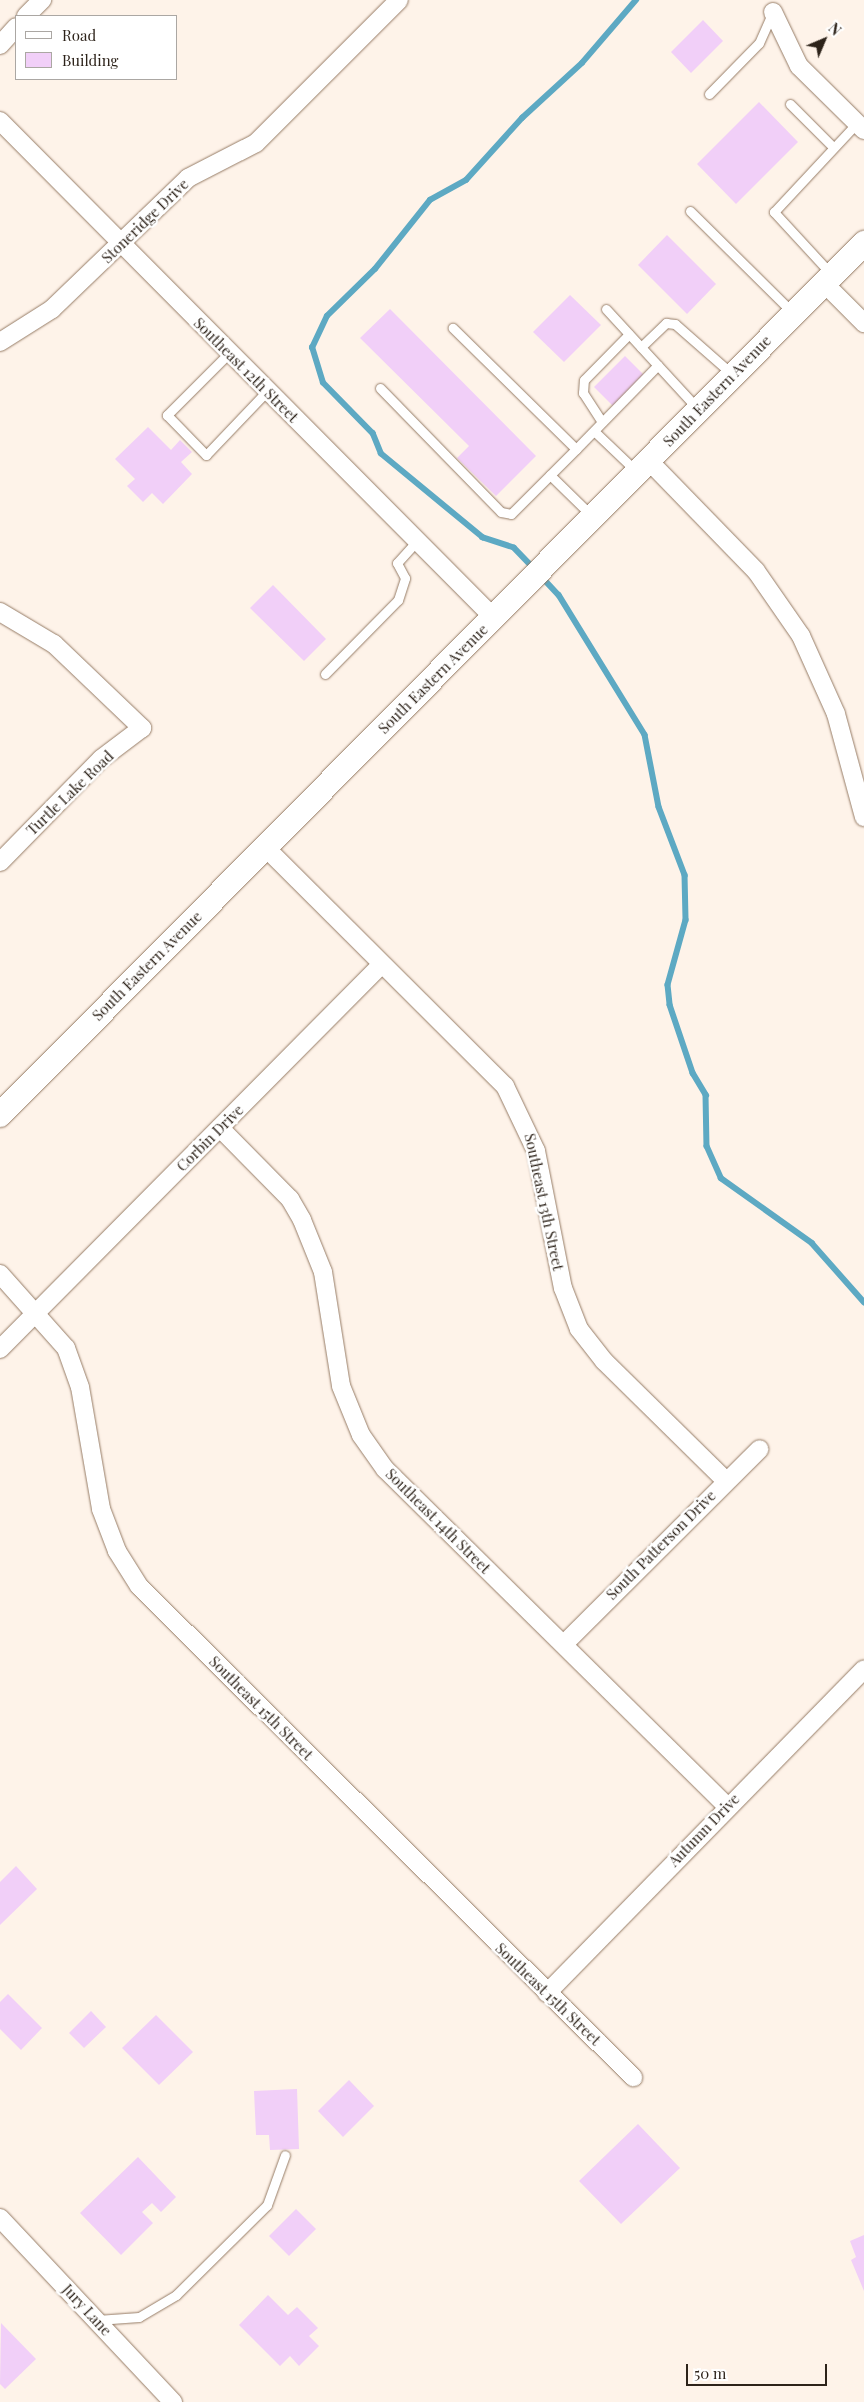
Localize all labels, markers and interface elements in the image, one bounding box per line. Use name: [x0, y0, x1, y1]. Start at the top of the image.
legend: [15, 15, 178, 80]
north arrow: [799, 15, 849, 65]
text: N: [825, 19, 845, 39]
text: Road: [62, 25, 96, 45]
text: Building: [62, 50, 118, 70]
street label: Stoneridge Drive: [98, 175, 192, 267]
street label: Southeast 12th Street: [190, 314, 302, 426]
street label: South Eastern Avenue: [659, 332, 775, 450]
street label: South Eastern Avenue: [374, 620, 492, 738]
street label: Turtle Lake Road: [23, 747, 117, 839]
street label: South Eastern Avenue: [88, 907, 206, 1025]
street label: Corbin Drive: [173, 1101, 247, 1175]
street label: Southeast 13th Street: [521, 1132, 567, 1272]
street label: Southeast 14th Street: [382, 1465, 494, 1577]
street label: South Patterson Drive: [602, 1486, 720, 1604]
street label: Southeast 15th Street: [205, 1652, 317, 1764]
street label: Autumn Drive: [665, 1790, 743, 1870]
street label: Southeast 15th Street: [491, 1939, 605, 2049]
street label: Jury Lane: [59, 2280, 115, 2340]
scale bar: [689, 2354, 830, 2386]
text: 50 m: [694, 2363, 726, 2383]

